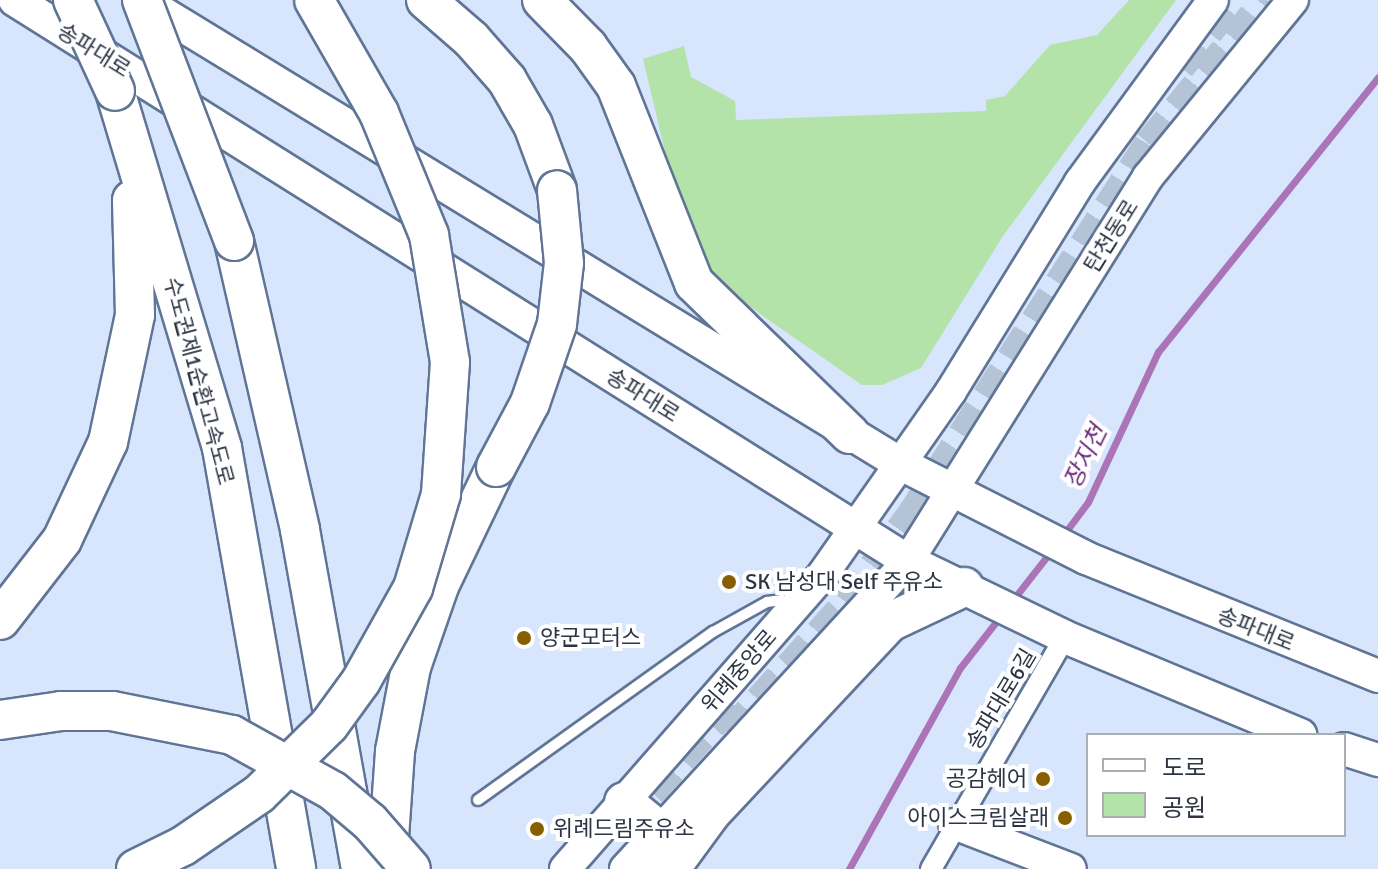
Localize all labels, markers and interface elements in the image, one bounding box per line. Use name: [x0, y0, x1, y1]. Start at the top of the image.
street label: 송파대로: [53, 17, 135, 83]
street label: 탄천동로: [1078, 195, 1144, 277]
street label: 수도권제1순환고속도로: [159, 274, 239, 488]
street label: 송파대로: [602, 362, 684, 428]
water label: 장지천: [1059, 421, 1113, 493]
place label: SK 남성대 Self 주유소: [745, 569, 943, 595]
marker: SK 남성대 Self 주유소: [720, 573, 738, 591]
street label: 송파대로: [1214, 602, 1298, 656]
street label: 위례중앙로: [696, 624, 782, 718]
place label: 양군모터스: [540, 625, 641, 651]
marker: 양군모터스: [515, 629, 533, 647]
street label: 송파대로6길: [961, 644, 1041, 754]
legend: [1086, 733, 1346, 837]
text: 도로: [1162, 753, 1206, 783]
place label: 공감헤어: [946, 766, 1027, 792]
marker: 공감헤어: [1034, 770, 1052, 788]
text: 공원: [1162, 793, 1206, 823]
place label: 아이스크림살래: [907, 805, 1049, 831]
marker: 아이스크림살래: [1056, 809, 1074, 827]
place label: 위례드림주유소: [553, 816, 695, 842]
marker: 위례드림주유소: [528, 820, 546, 838]

